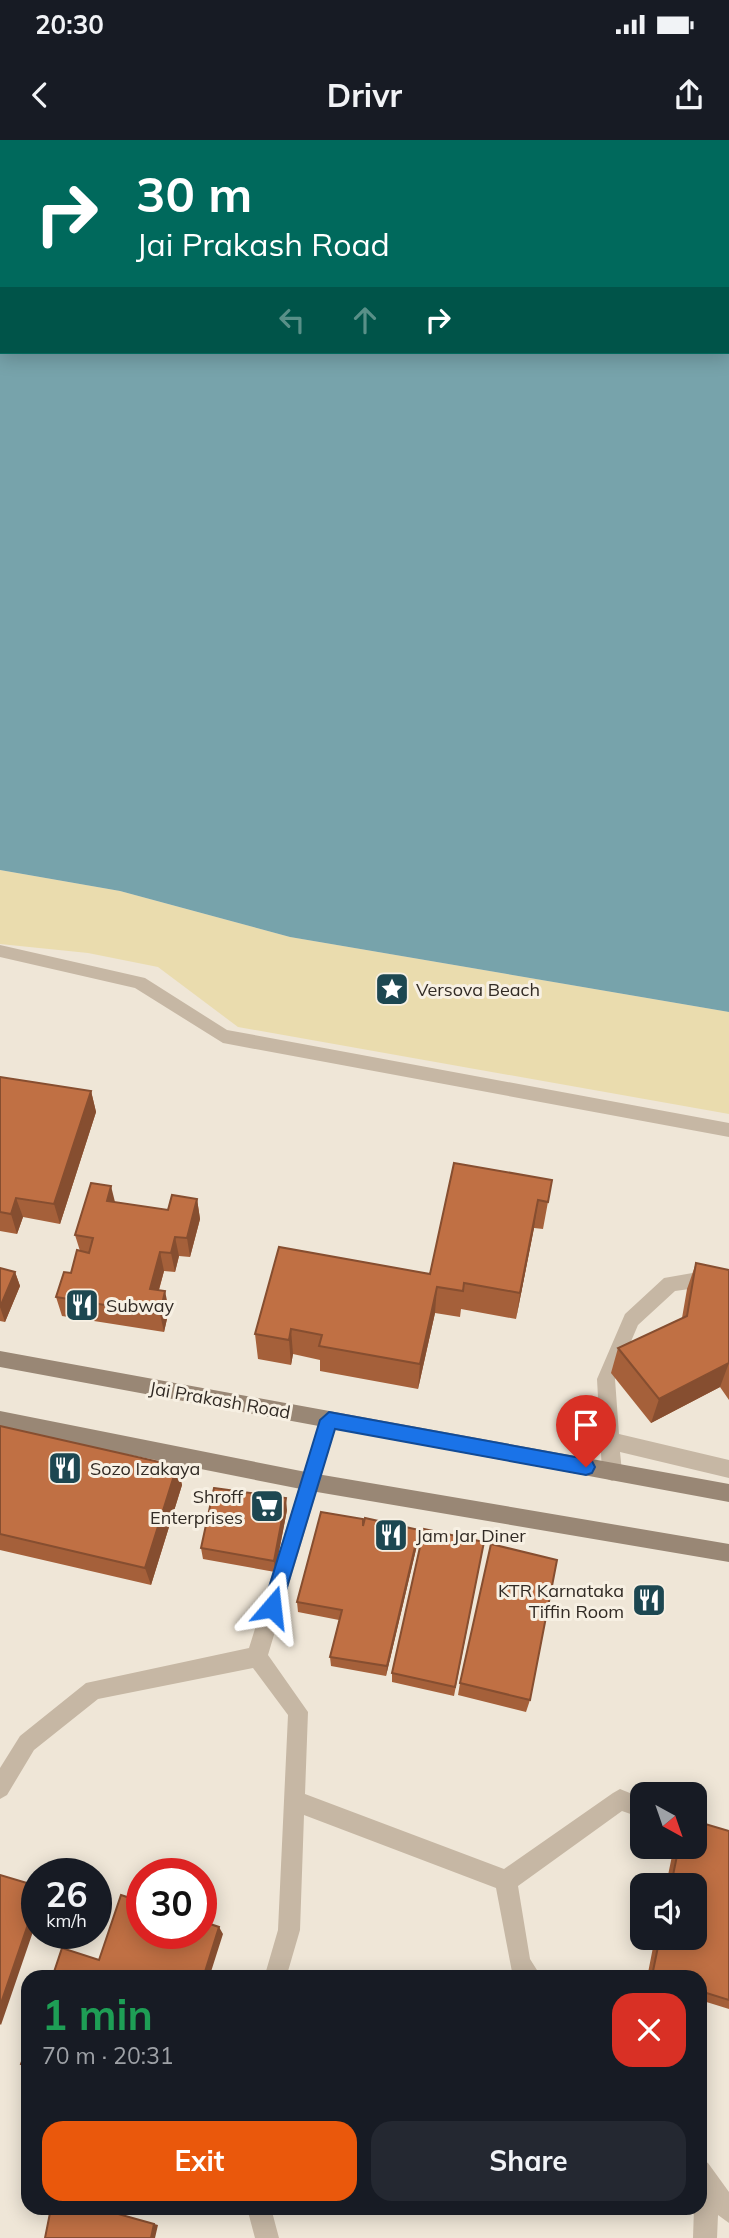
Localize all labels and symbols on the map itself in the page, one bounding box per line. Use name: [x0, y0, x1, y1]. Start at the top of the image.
place icon: Versova Beach: [373, 970, 411, 1008]
place label: Versova Beach: [416, 978, 540, 1001]
restaurant icon: Subway: [63, 1286, 101, 1324]
place label: Subway: [106, 1294, 174, 1317]
street label: Jai Prakash Road: [148, 1376, 292, 1424]
pin: [556, 1395, 616, 1467]
restaurant icon: Sozo Izakaya: [46, 1449, 84, 1487]
place label: Sozo Izakaya: [90, 1457, 200, 1480]
place label: Shroff Enterprises: [150, 1485, 244, 1529]
supermarket icon: Shroff Enterprises: [248, 1487, 286, 1525]
restaurant icon: Jam Jar Diner: [372, 1516, 410, 1554]
place label: Jam Jar Diner: [416, 1524, 526, 1547]
position arrow: [235, 1570, 309, 1644]
place label: KTR Karnataka Tiffin Room: [498, 1579, 624, 1623]
restaurant icon: KTR Karnataka Tiffin Room: [630, 1581, 668, 1619]
north arrow: [630, 1782, 707, 1858]
speed limit sign: 30: [126, 1858, 217, 1949]

